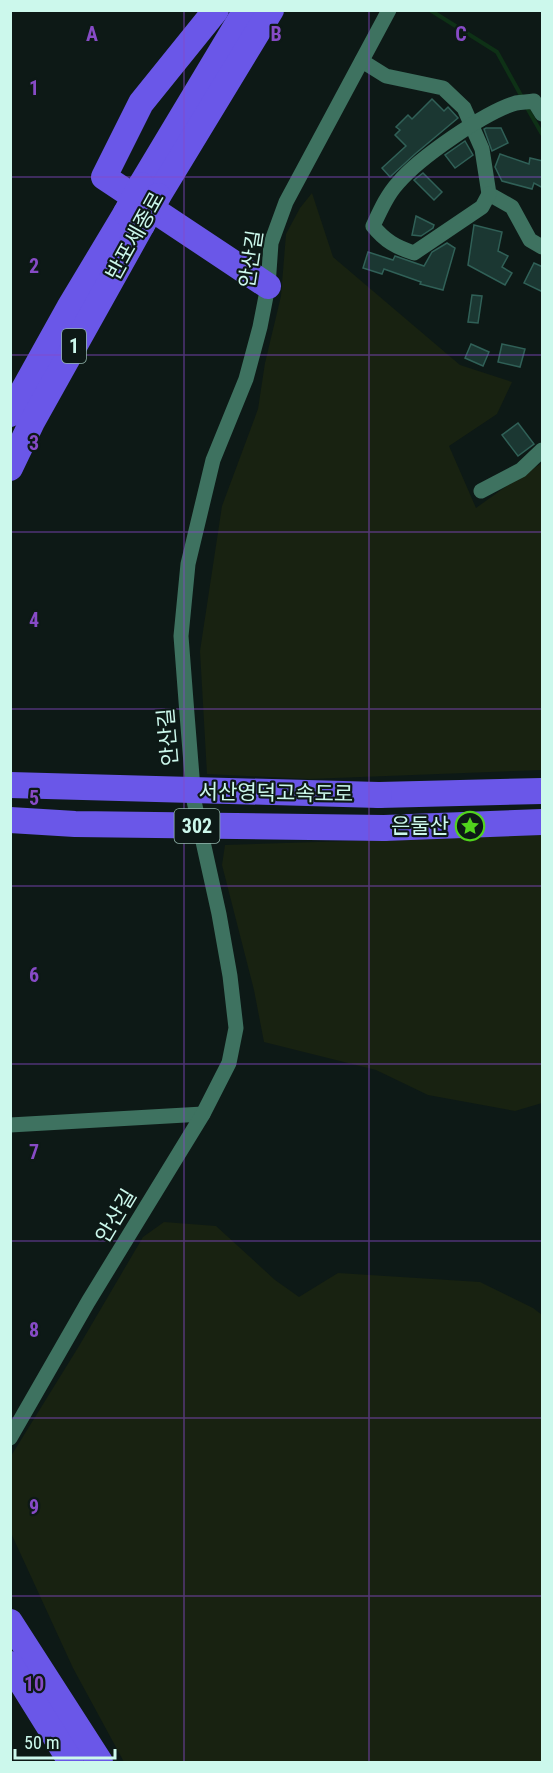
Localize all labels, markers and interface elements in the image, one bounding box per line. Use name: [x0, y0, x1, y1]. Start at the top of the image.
text: A: [86, 22, 98, 46]
text: B: [270, 22, 282, 46]
text: C: [455, 22, 467, 46]
text: 1: [29, 76, 39, 100]
street label: 반포세종로: [101, 188, 169, 284]
street label: 안산길: [235, 228, 267, 290]
text: 2: [29, 254, 39, 278]
road number: 1: [62, 329, 86, 363]
text: 3: [29, 431, 39, 455]
text: 4: [29, 608, 39, 632]
street label: 안산길: [154, 707, 182, 767]
street label: 서산영덕고속도로: [199, 780, 353, 806]
text: 5: [29, 786, 39, 810]
road number: 302: [174, 809, 220, 843]
place icon: 은둘산: [454, 810, 486, 842]
place label: 은둘산: [391, 814, 449, 838]
text: 6: [29, 963, 39, 987]
text: 7: [29, 1140, 39, 1164]
street label: 안산길: [91, 1185, 141, 1247]
text: 8: [29, 1318, 39, 1342]
text: 9: [29, 1495, 39, 1519]
text: 10: [24, 1672, 44, 1696]
scale bar: [15, 1722, 116, 1760]
text: 50 m: [24, 1732, 59, 1753]

